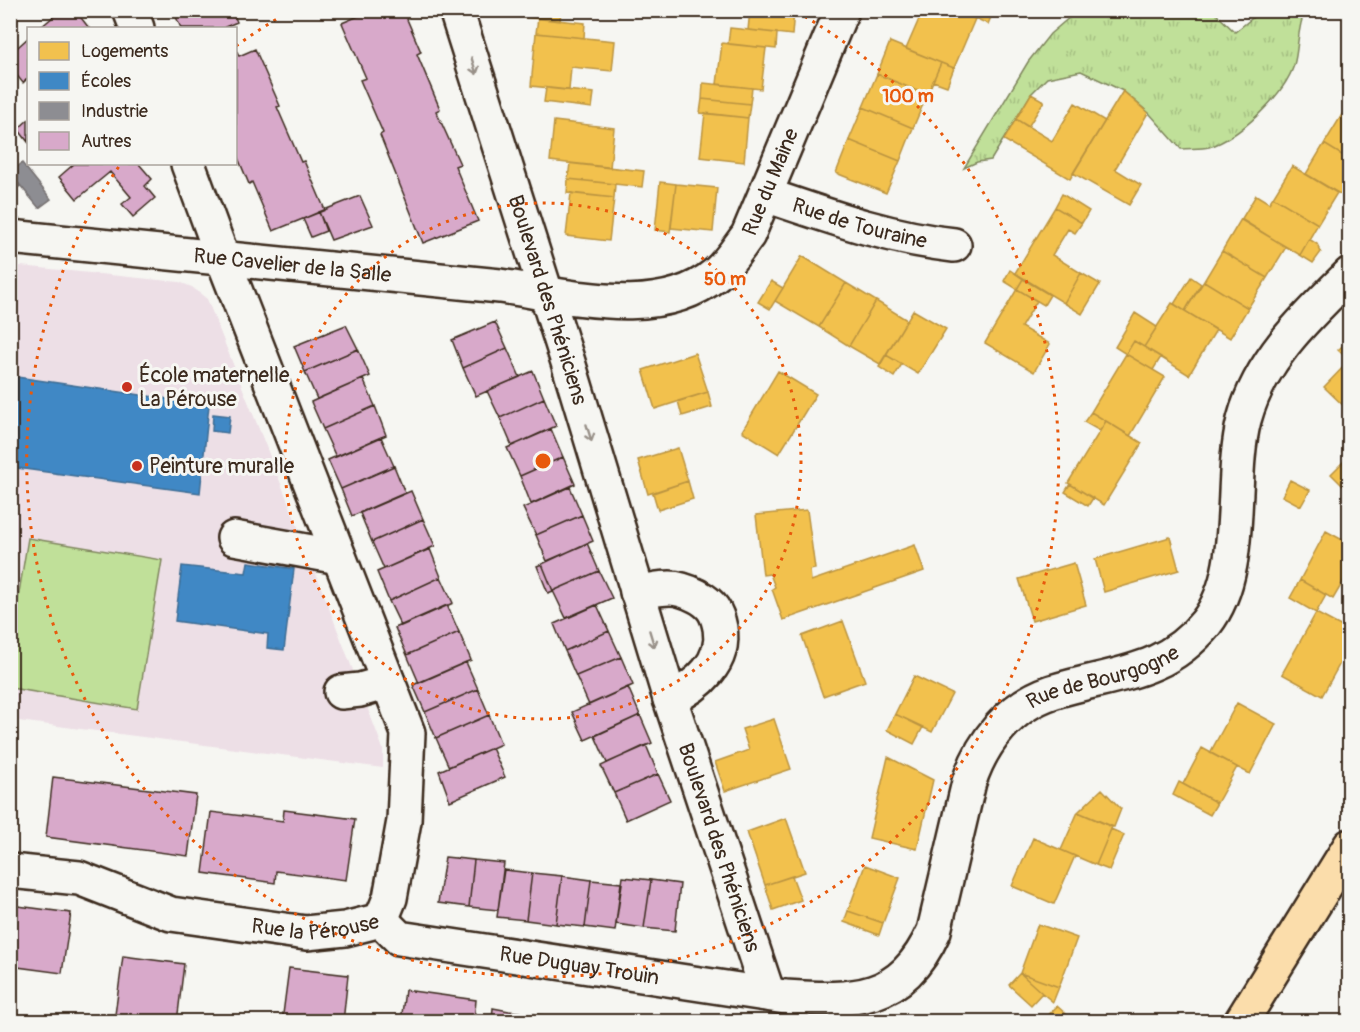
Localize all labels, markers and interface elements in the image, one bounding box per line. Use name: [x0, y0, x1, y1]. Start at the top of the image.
legend: [27, 27, 237, 165]
text: Logements: [81, 40, 168, 63]
one-way arrow: [469, 56, 480, 75]
text: Écoles: [81, 70, 131, 93]
text: 100 m: [882, 85, 934, 108]
text: Industrie: [81, 100, 148, 123]
street label: Rue du Maine: [736, 124, 805, 240]
text: Autres: [81, 130, 131, 153]
street label: Boulevard des Phéniciens: [502, 192, 593, 409]
street label: Rue de Touraine: [789, 192, 930, 255]
street label: Rue Cavelier de la Salle: [192, 242, 393, 289]
text: 50 m: [704, 268, 746, 291]
place label: École maternelle La Pérouse: [139, 362, 290, 413]
marker: École maternelle La Pérouse: [120, 380, 134, 394]
one-way arrow: [584, 423, 595, 442]
centre of rings: [533, 451, 553, 471]
place label: Peinture muralle: [149, 453, 295, 480]
marker: Peinture muralle: [130, 459, 144, 473]
one-way arrow: [647, 629, 658, 648]
street label: Rue de Bourgogne: [1022, 639, 1185, 715]
street label: Boulevard des Phéniciens: [672, 740, 766, 956]
street label: Rue la Pérouse: [250, 908, 383, 947]
street label: Rue Duguay Trouin: [498, 941, 661, 992]

